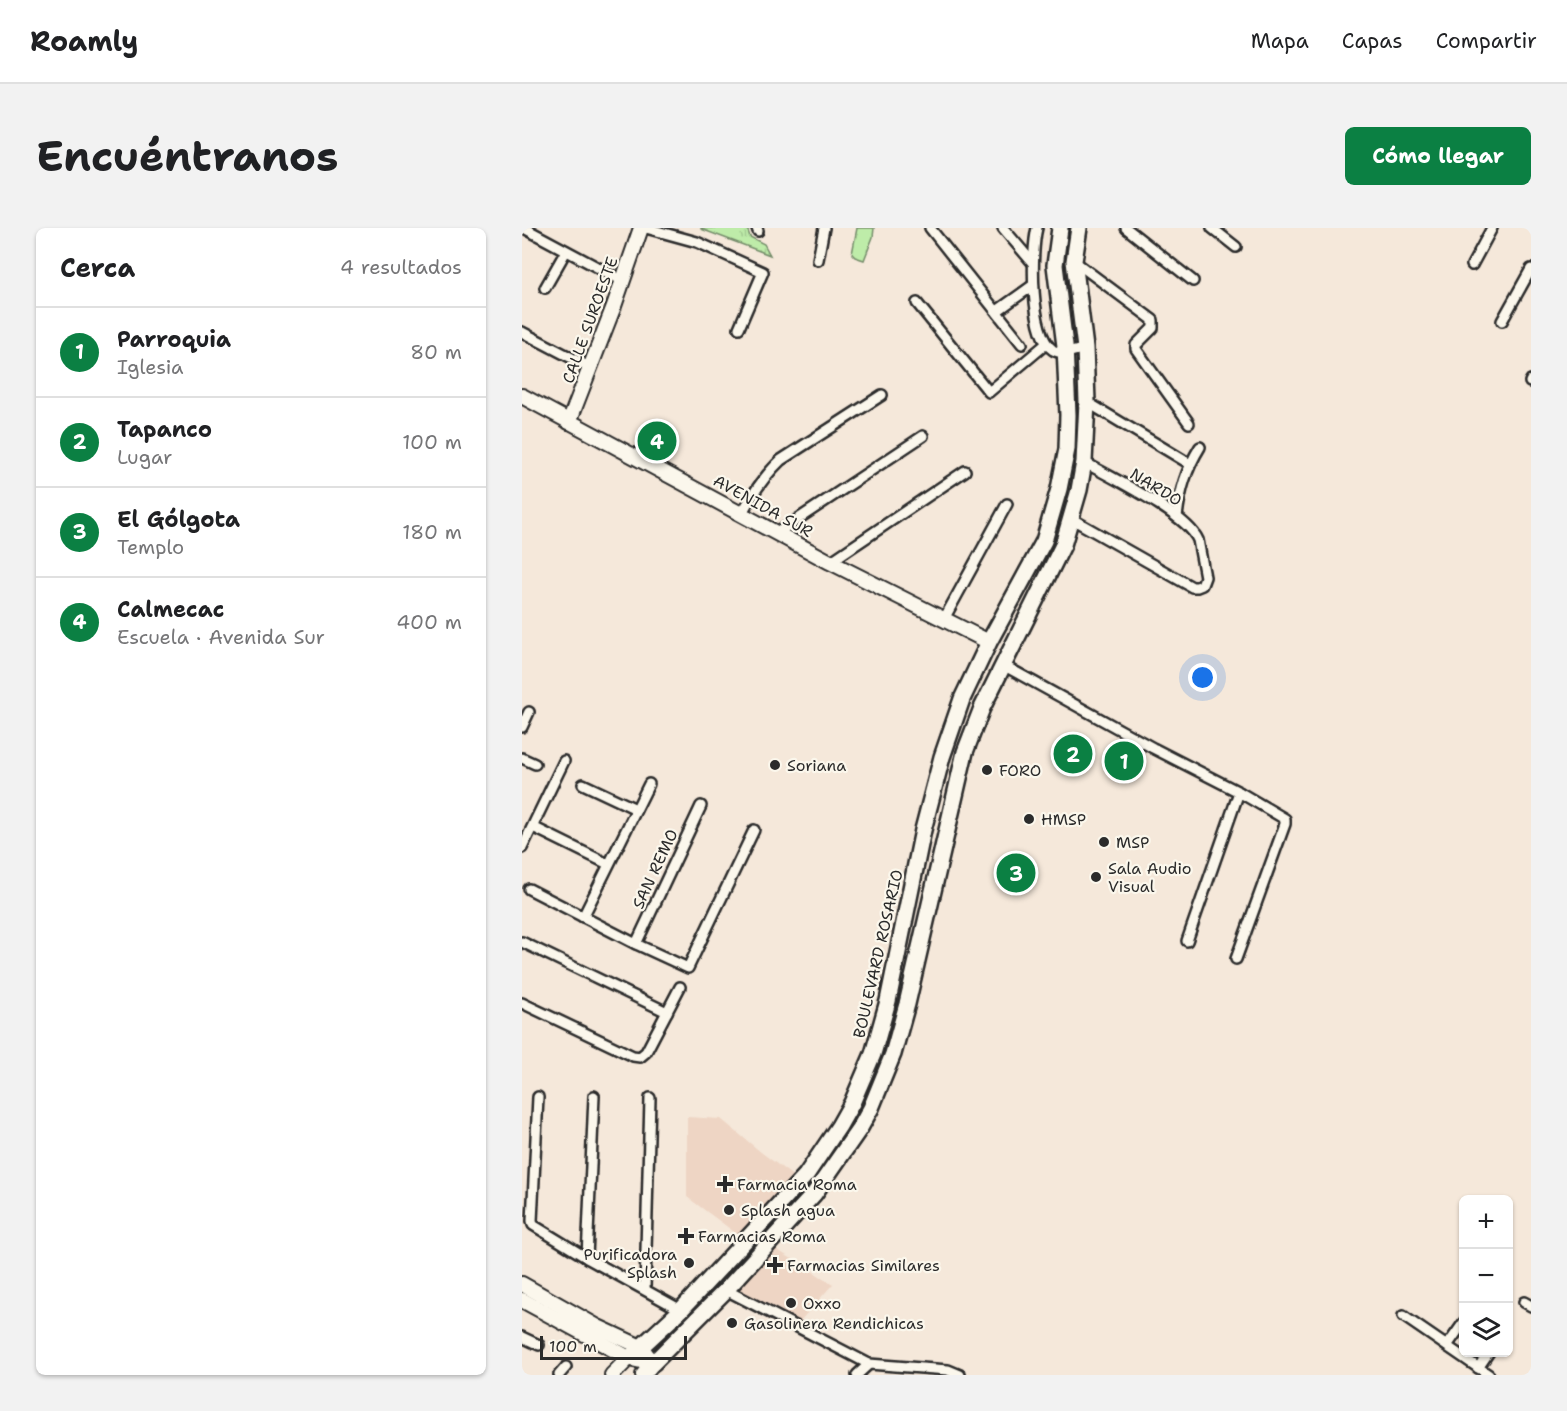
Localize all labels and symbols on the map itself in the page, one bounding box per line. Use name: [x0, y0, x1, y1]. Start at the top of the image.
street label: CALLE SUROESTE: [557, 254, 623, 386]
pin: 4: [638, 418, 676, 464]
street label: NARDO: [1126, 463, 1186, 511]
street label: AVENIDA SUR: [710, 470, 816, 542]
your location: [1188, 663, 1217, 692]
pin: 2: [1054, 732, 1092, 776]
pin: 1: [1104, 738, 1144, 784]
place label: Soriana: [787, 755, 846, 776]
marker: Soriana: [768, 758, 782, 772]
place label: FORO: [999, 760, 1041, 781]
marker: FORO: [980, 763, 994, 777]
place label: HMSP: [1041, 809, 1086, 830]
marker: HMSP: [1022, 812, 1036, 826]
street label: SAN REMO: [627, 826, 683, 912]
place label: MSP: [1116, 832, 1149, 853]
marker: MSP: [1097, 835, 1111, 849]
pin: 3: [996, 850, 1036, 896]
place label: Sala Audio Visual: [1108, 858, 1192, 897]
street label: BOULEVARD ROSARIO: [848, 868, 908, 1040]
marker: Sala Audio Visual: [1089, 870, 1103, 884]
place label: Farmacia Roma: [737, 1174, 857, 1195]
marker: Farmacia Roma: [718, 1177, 732, 1191]
place label: Splash agua: [741, 1200, 835, 1221]
marker: Splash agua: [722, 1203, 736, 1217]
place label: Farmacias Roma: [698, 1226, 826, 1247]
marker: Farmacias Roma: [679, 1229, 693, 1243]
place label: Purificadora Splash: [583, 1244, 677, 1283]
place label: Farmacias Similares: [787, 1255, 940, 1276]
marker: Purificadora Splash: [682, 1256, 696, 1270]
marker: Farmacias Similares: [768, 1258, 782, 1272]
place label: Oxxo: [803, 1293, 841, 1314]
marker: Oxxo: [784, 1296, 798, 1310]
place label: Gasolinera Rendichicas: [744, 1313, 924, 1334]
marker: Gasolinera Rendichicas: [725, 1316, 739, 1330]
scale bar: [540, 1333, 687, 1360]

